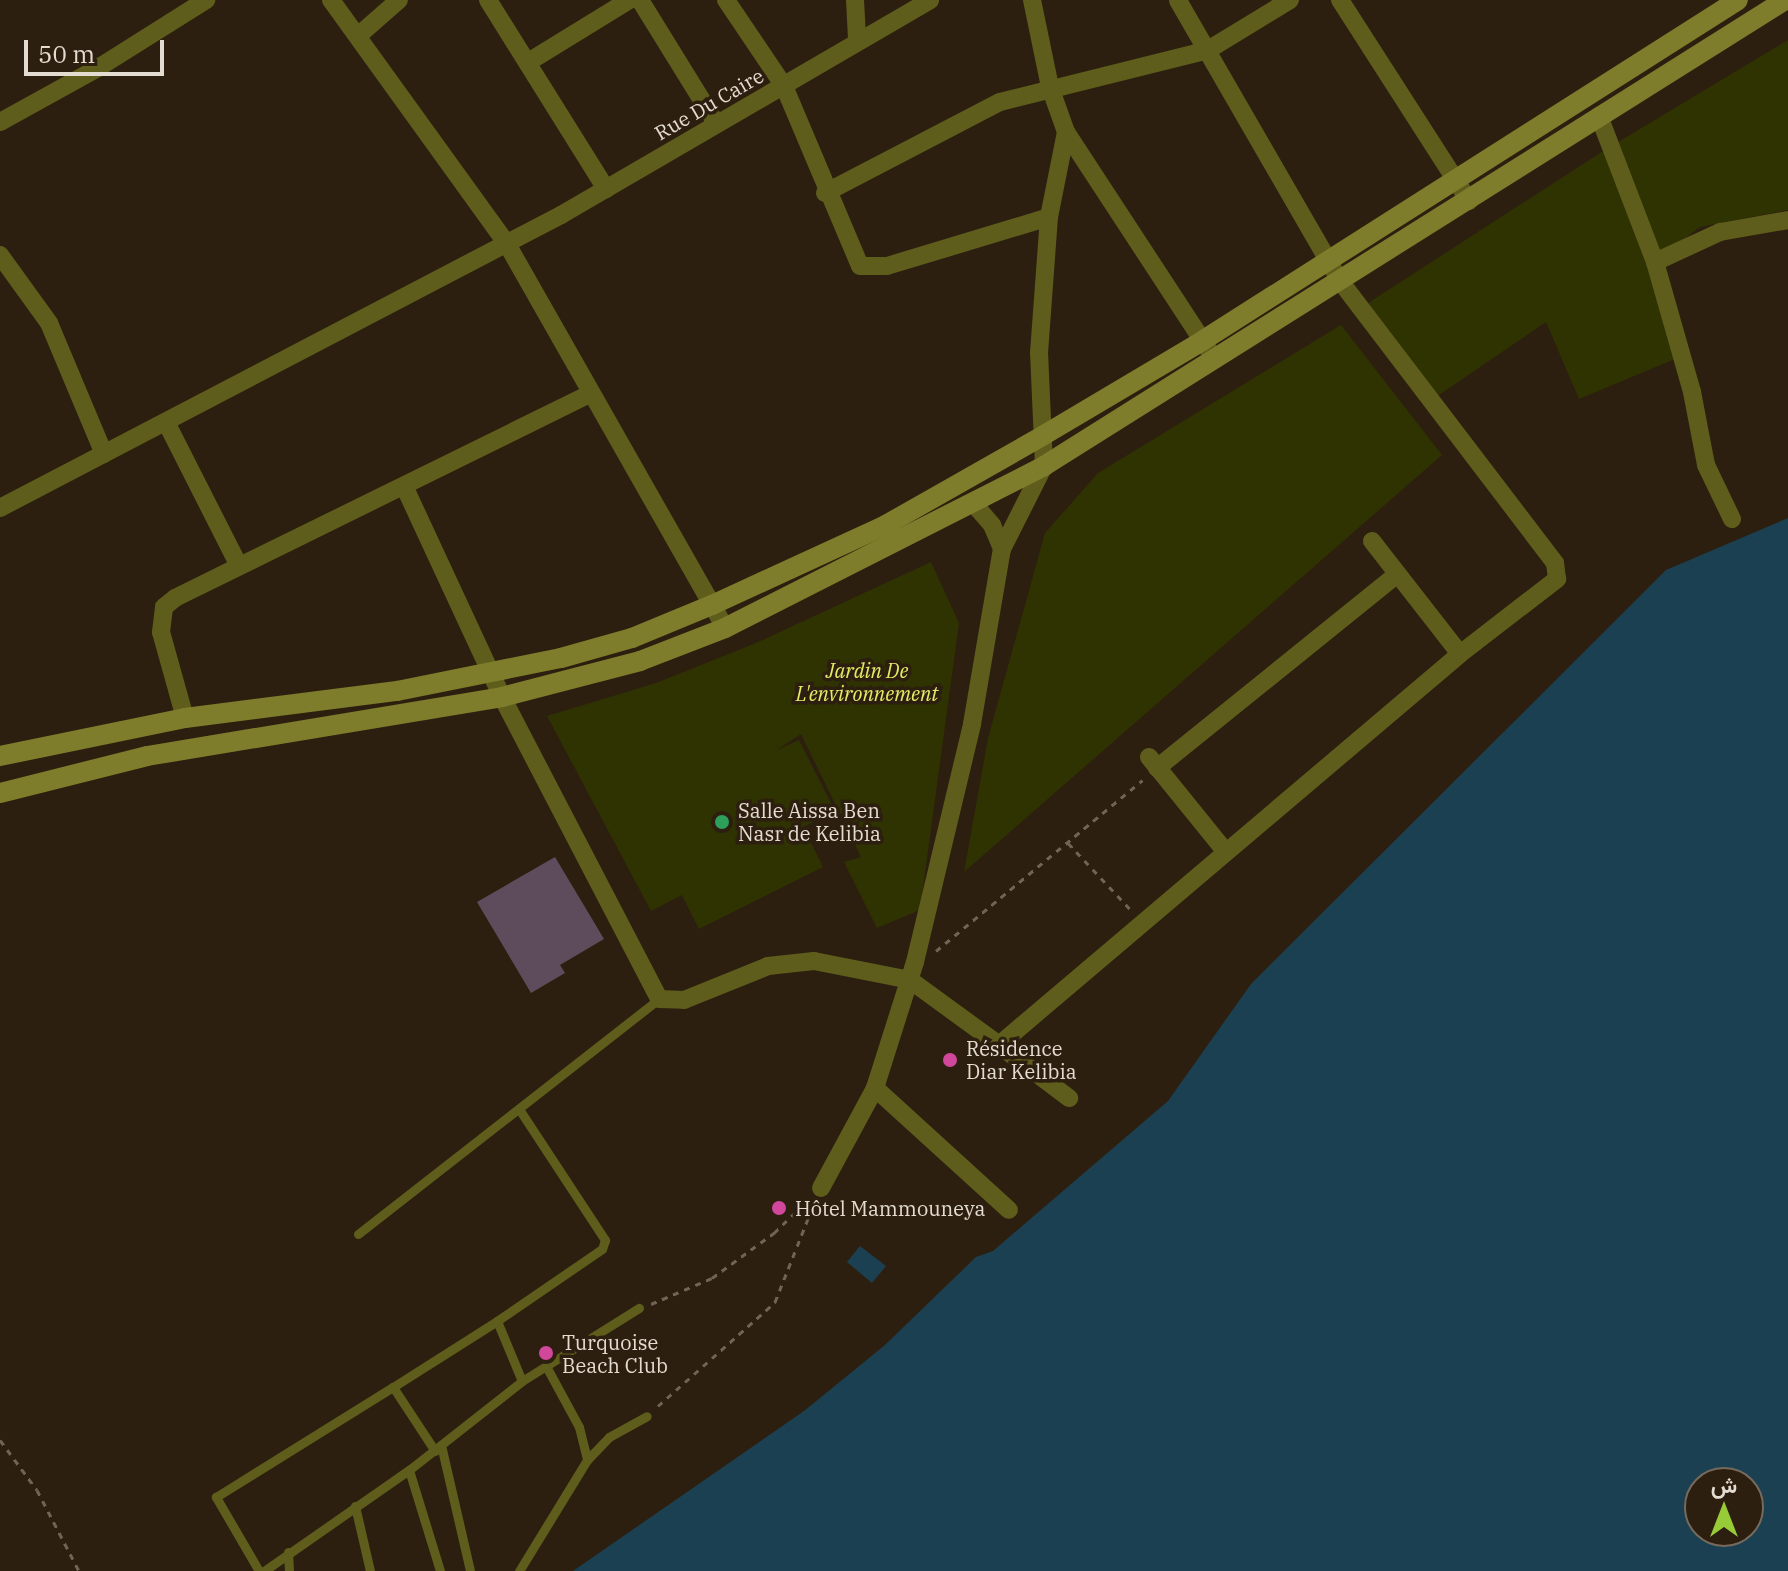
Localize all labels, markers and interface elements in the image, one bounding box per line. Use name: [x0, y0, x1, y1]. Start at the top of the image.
scale bar: [28, 24, 168, 74]
text: 50 m: [38, 38, 95, 70]
street label: Rue Du Caire: [650, 63, 768, 145]
park label: Jardin De L'environnement: [796, 659, 938, 706]
place label: Salle Aissa Ben Nasr de Kelibia: [738, 798, 881, 845]
marker: Salle Aissa Ben Nasr de Kelibia: [713, 813, 731, 831]
place label: Résidence Diar Kelibia: [966, 1036, 1077, 1083]
marker: Résidence Diar Kelibia: [941, 1051, 959, 1069]
place label: Hôtel Mammouneya: [795, 1196, 985, 1220]
marker: Hôtel Mammouneya: [770, 1199, 788, 1217]
place label: Turquoise Beach Club: [562, 1330, 668, 1377]
marker: Turquoise Beach Club: [537, 1344, 555, 1362]
north arrow: [1684, 1467, 1764, 1547]
text: ش: [1711, 1470, 1737, 1499]

